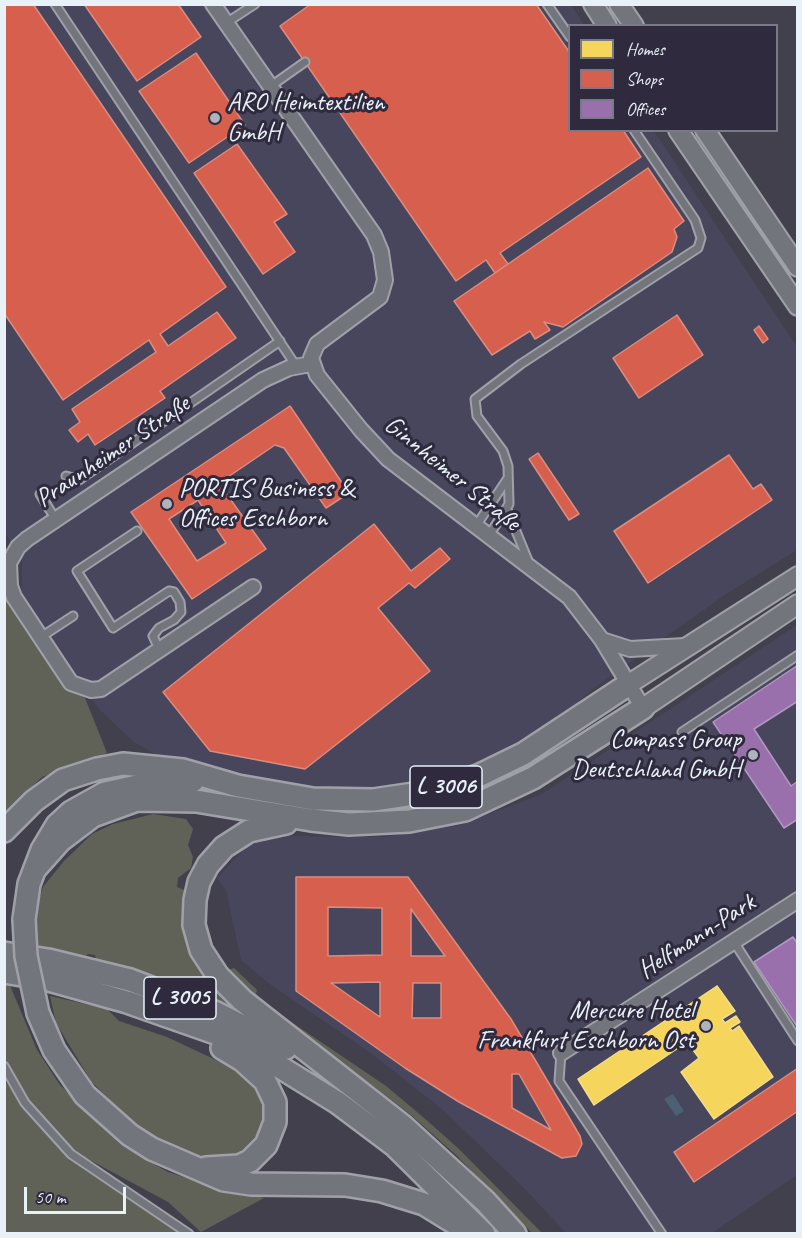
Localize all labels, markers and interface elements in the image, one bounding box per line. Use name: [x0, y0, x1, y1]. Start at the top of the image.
legend: [568, 24, 778, 132]
text: Homes: [626, 38, 665, 60]
text: Shops: [626, 68, 663, 90]
place label: ARO Heimtextilien GmbH: [227, 87, 384, 148]
text: Offices: [626, 98, 665, 120]
marker: ARO Heimtextilien GmbH: [208, 111, 222, 125]
street label: Praunheimer Straße: [30, 389, 196, 515]
street label: Ginnheimer Straße: [378, 410, 526, 538]
place label: PORTIS Business & Offices Eschborn: [179, 473, 354, 534]
marker: PORTIS Business & Offices Eschborn: [160, 497, 174, 511]
place label: Compass Group Deutschland GmbH: [572, 724, 741, 786]
marker: Compass Group Deutschland GmbH: [746, 748, 760, 762]
road number: L 3006: [410, 766, 482, 808]
street label: Helfmann-Park: [633, 888, 761, 986]
road number: L 3005: [144, 977, 216, 1019]
place label: Mercure Hotel Frankfurt Eschborn Ost: [477, 995, 694, 1056]
marker: Mercure Hotel Frankfurt Eschborn Ost: [699, 1019, 713, 1033]
scale bar: [27, 1175, 129, 1213]
text: 50 m: [35, 1186, 66, 1208]

